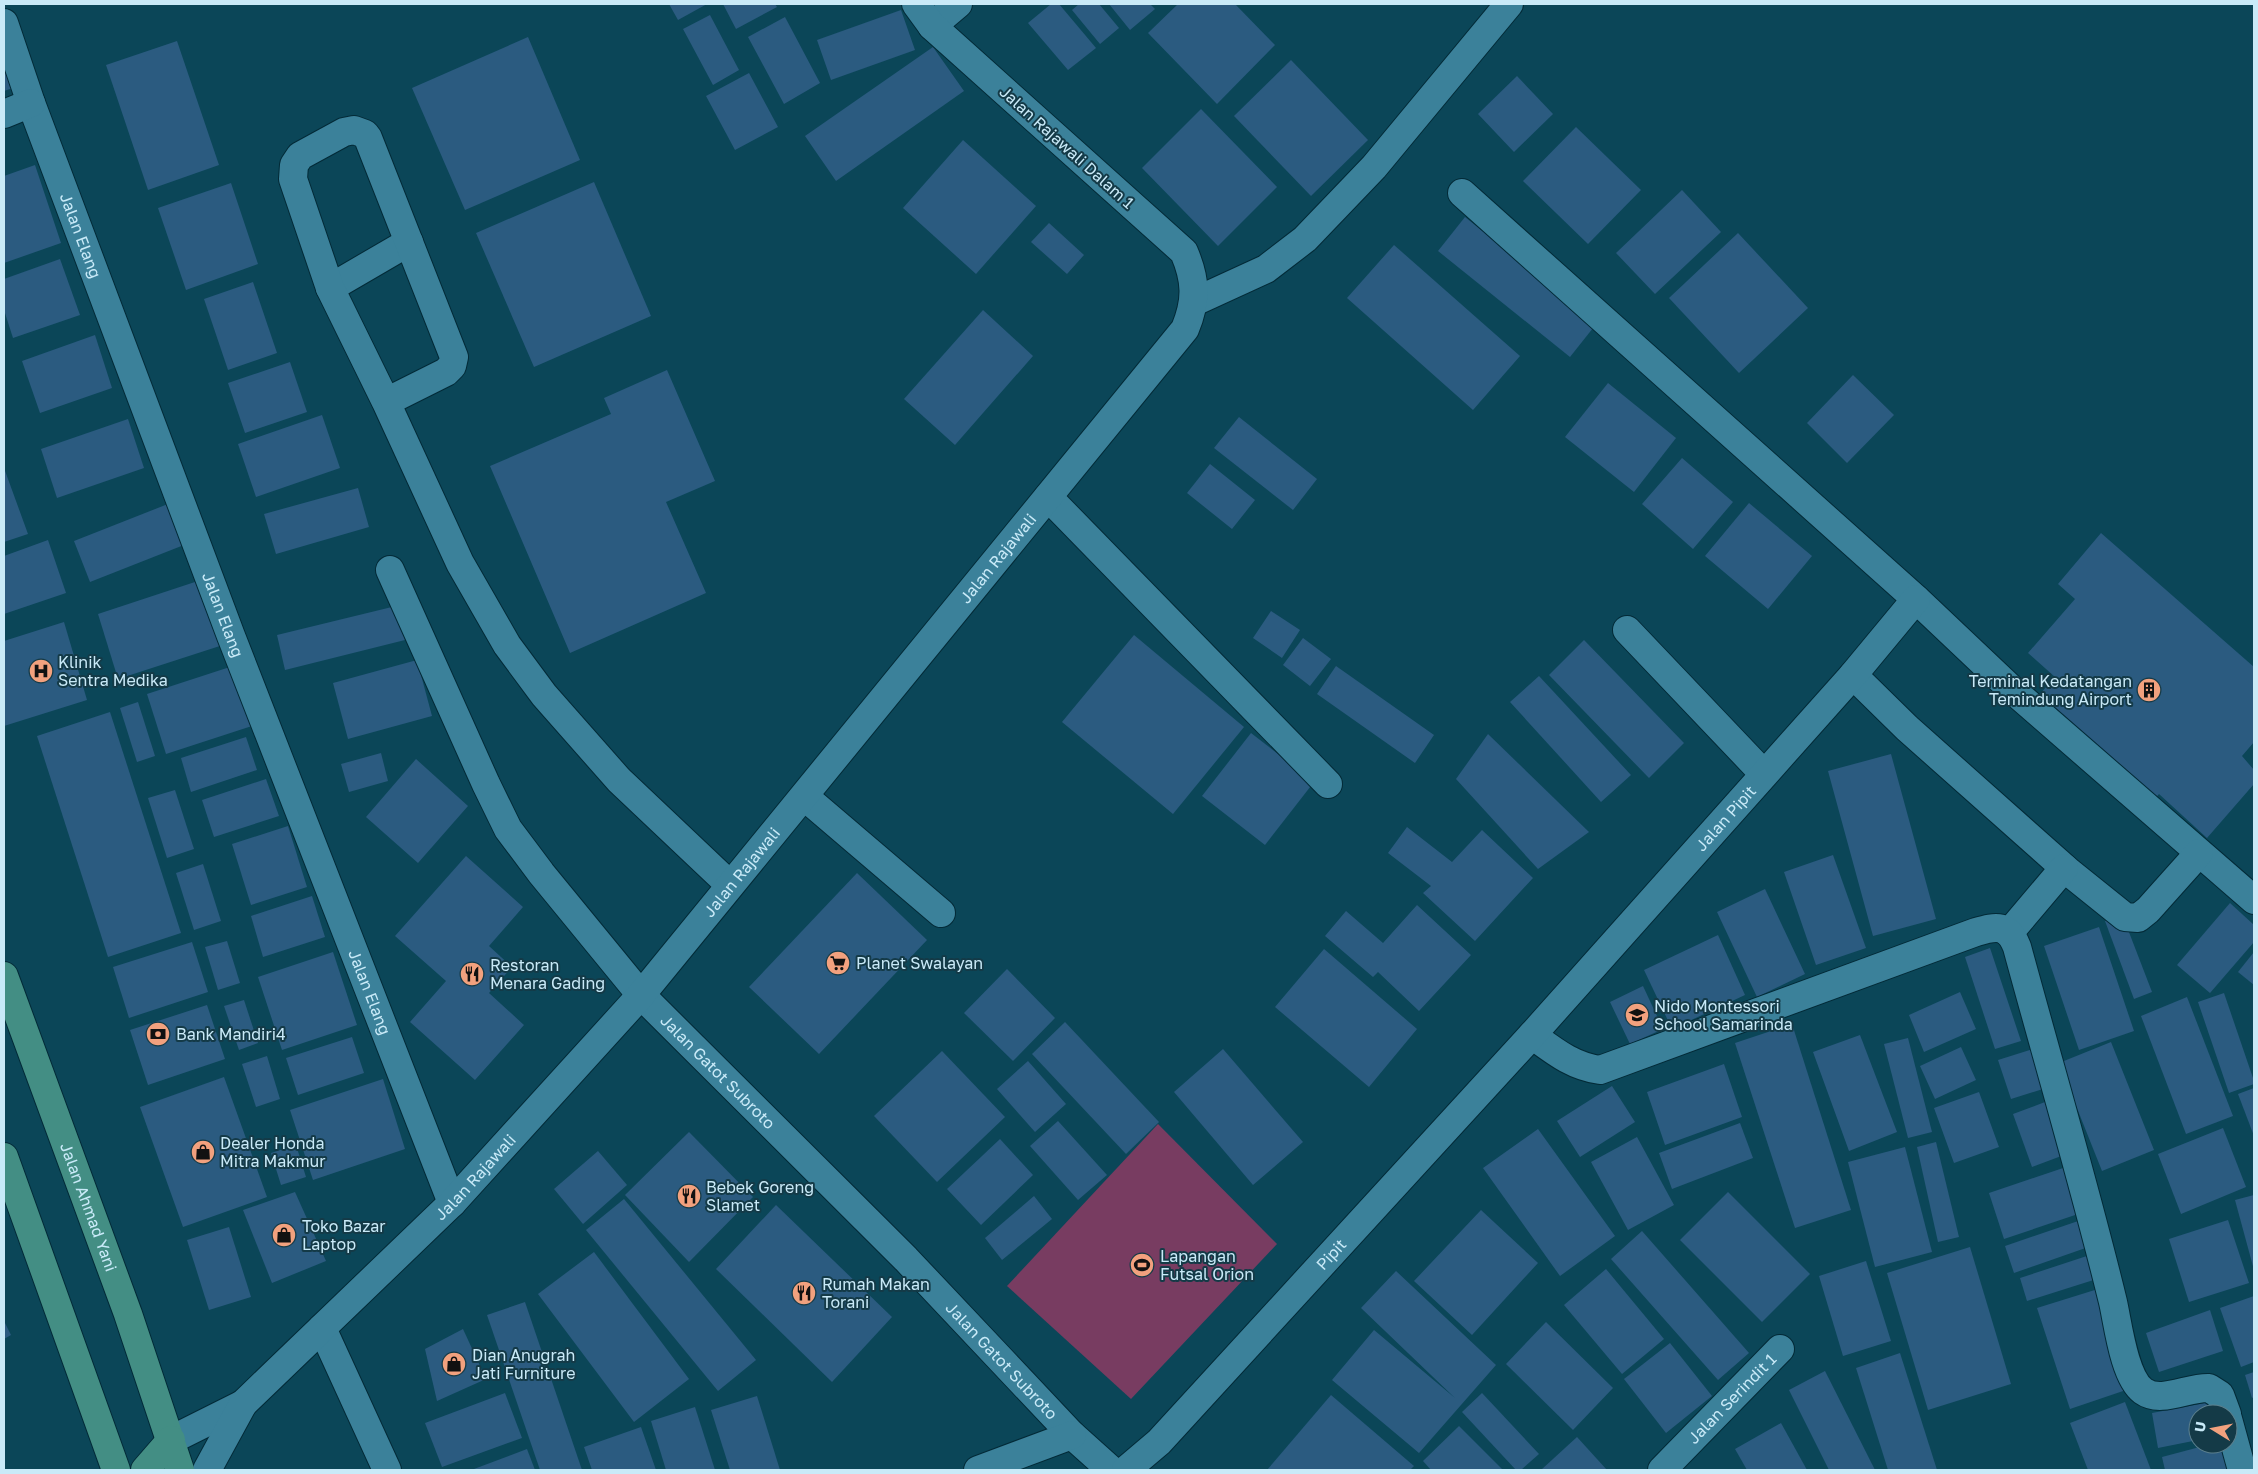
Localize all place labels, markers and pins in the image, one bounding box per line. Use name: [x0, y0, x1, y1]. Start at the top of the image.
place label: Klinik Sentra Medika: [58, 652, 168, 690]
hospital icon: Klinik Sentra Medika: [28, 658, 54, 684]
place label: Terminal Kedatangan Temindung Airport: [1969, 671, 2132, 709]
building icon: Terminal Kedatangan Temindung Airport: [2136, 677, 2162, 703]
supermarket icon: Planet Swalayan: [825, 950, 851, 976]
place label: Planet Swalayan: [856, 953, 983, 973]
place label: Restoran Menara Gading: [490, 955, 605, 993]
restaurant icon: Restoran Menara Gading: [459, 961, 485, 987]
place label: Nido Montessori School Samarinda: [1654, 996, 1793, 1034]
school or university icon: Nido Montessori School Samarinda: [1624, 1002, 1650, 1028]
bank icon: Bank Mandiri4: [145, 1021, 171, 1047]
place label: Bank Mandiri4: [176, 1024, 286, 1044]
place label: Dealer Honda Mitra Makmur: [220, 1133, 326, 1171]
shop icon: Dealer Honda Mitra Makmur: [190, 1139, 216, 1165]
place label: Bebek Goreng Slamet: [706, 1177, 814, 1215]
restaurant icon: Bebek Goreng Slamet: [676, 1183, 702, 1209]
place label: Toko Bazar Laptop: [302, 1216, 386, 1254]
shop icon: Toko Bazar Laptop: [271, 1222, 297, 1248]
place label: Lapangan Futsal Orion: [1160, 1246, 1254, 1284]
sports icon: Lapangan Futsal Orion: [1129, 1252, 1155, 1278]
place label: Rumah Makan Torani: [822, 1274, 930, 1312]
restaurant icon: Rumah Makan Torani: [791, 1280, 817, 1306]
place label: Dian Anugrah Jati Furniture: [472, 1345, 575, 1383]
shop icon: Dian Anugrah Jati Furniture: [441, 1351, 467, 1377]

